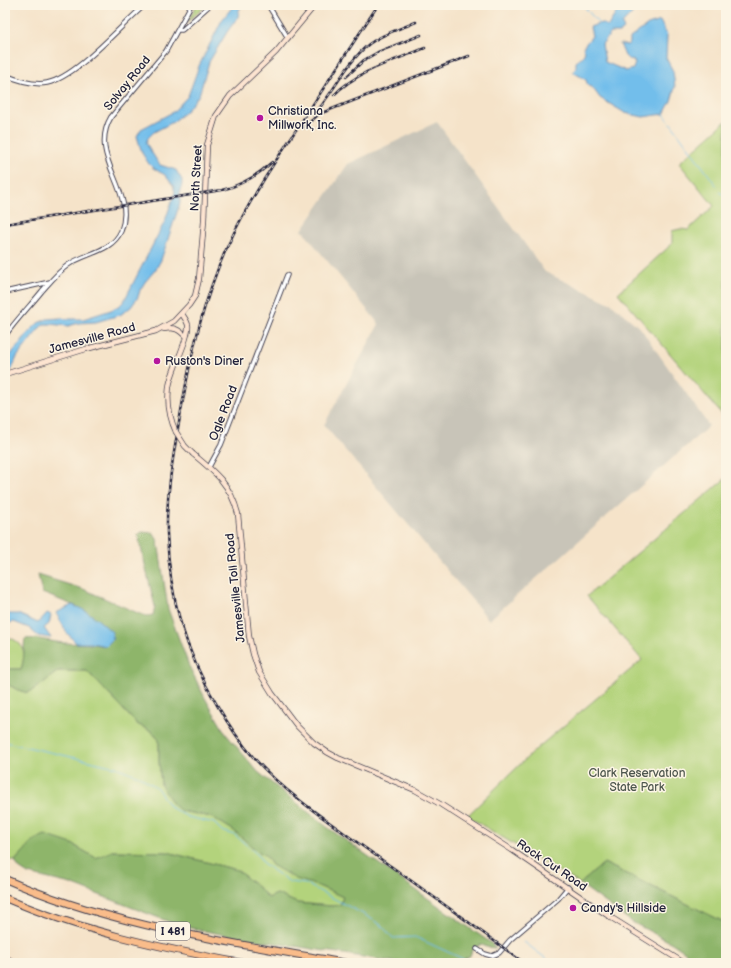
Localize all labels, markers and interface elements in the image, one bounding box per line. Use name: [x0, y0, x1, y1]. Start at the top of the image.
street label: Solvay Road: [101, 53, 154, 114]
place label: Christiana Millwork, Inc.: [268, 104, 336, 133]
marker: Christiana Millwork, Inc.: [255, 113, 265, 123]
street label: North Street: [187, 144, 206, 212]
street label: Jamesville Road: [47, 320, 137, 357]
place label: Ruston's Diner: [165, 354, 244, 369]
marker: Ruston's Diner: [152, 356, 162, 366]
street label: Ogle Road: [206, 383, 241, 443]
street label: Jamesville Toll Road: [222, 532, 249, 643]
park label: Clark Reservation State Park: [589, 766, 686, 795]
street label: Rock Cut Road: [514, 836, 590, 895]
place label: Candy's Hillside: [581, 901, 666, 916]
marker: Candy's Hillside: [568, 903, 578, 913]
road number: I 481: [156, 922, 190, 940]

